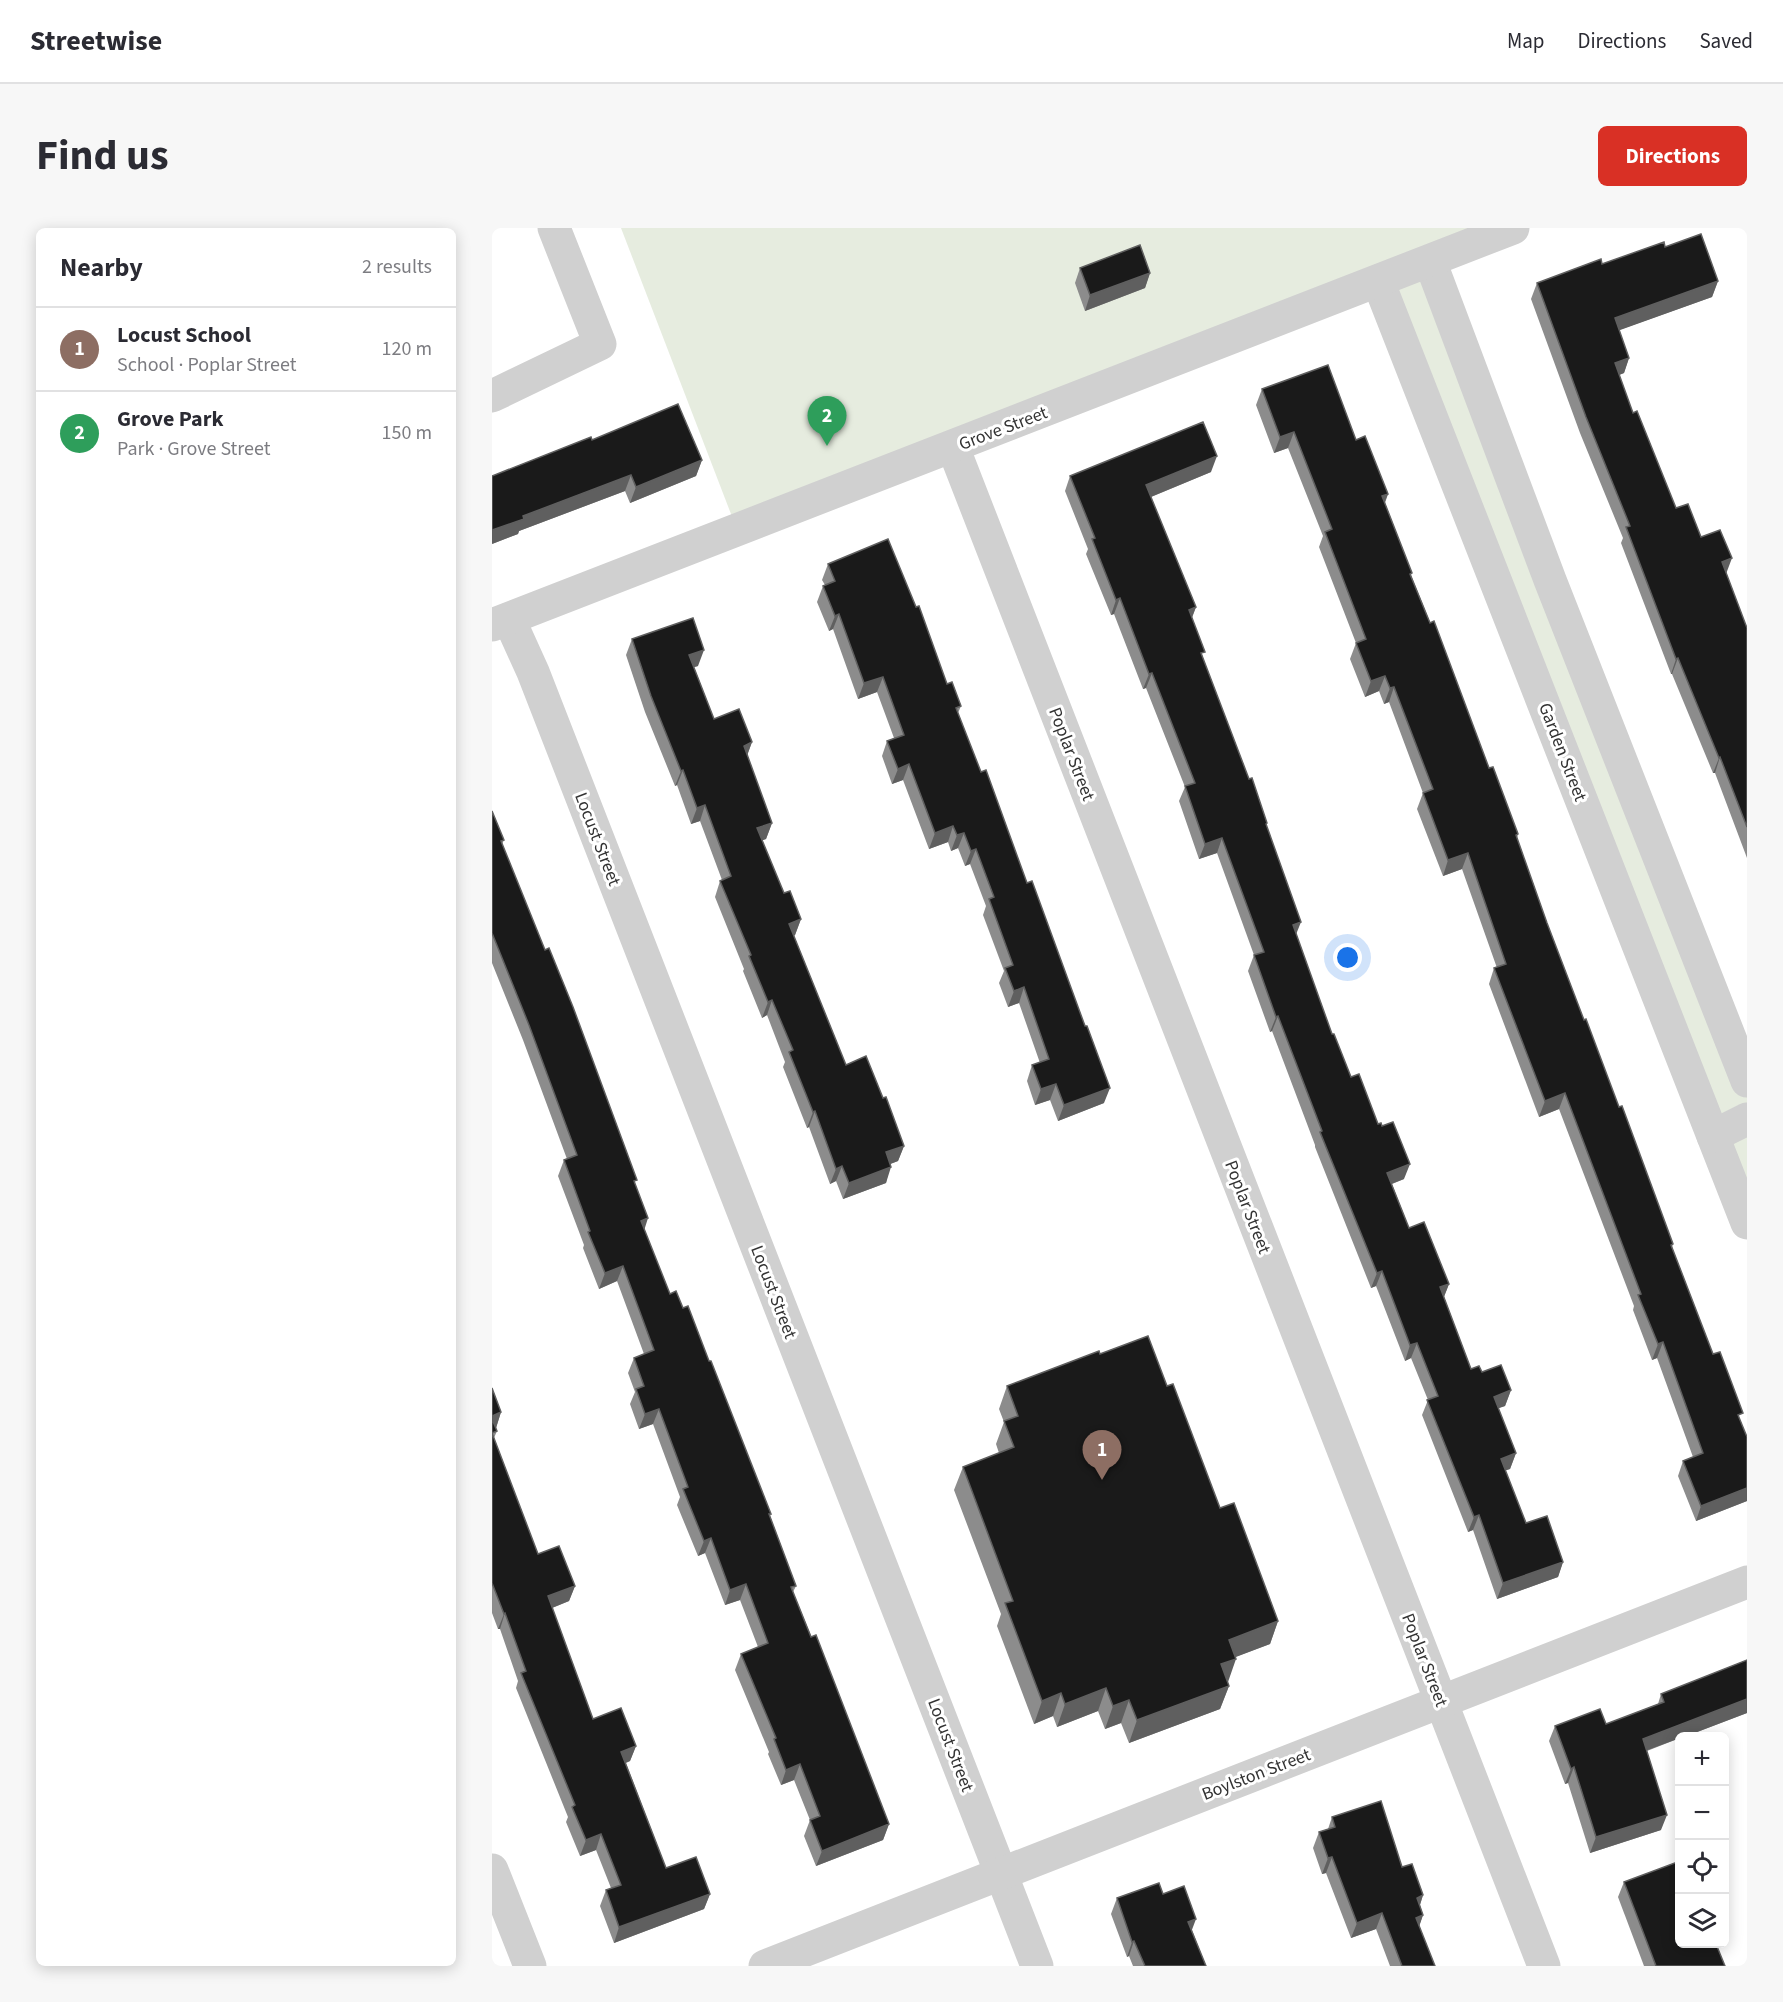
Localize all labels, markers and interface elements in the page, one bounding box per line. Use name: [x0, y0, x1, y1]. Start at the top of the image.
text: Streetwise: [30, 21, 162, 61]
text: Map: [1507, 26, 1545, 56]
text: Directions: [1578, 26, 1666, 56]
text: Saved: [1699, 26, 1753, 56]
text: Find us: [36, 126, 169, 186]
button: Directions: [1598, 126, 1747, 186]
text: Nearby: [60, 249, 143, 286]
text: 2 results: [362, 253, 432, 281]
text: Locust School: [117, 319, 251, 351]
text: 1: [74, 335, 85, 363]
text: 120 m: [382, 335, 432, 363]
text: School · Poplar Street: [117, 351, 296, 379]
pin: 2: [808, 396, 846, 446]
street label: Grove Street: [955, 400, 1051, 457]
text: Grove Park: [117, 403, 224, 435]
text: 2: [74, 419, 85, 447]
text: 150 m: [382, 419, 432, 447]
text: Park · Grove Street: [117, 435, 271, 463]
street label: Garden Street: [1532, 699, 1593, 805]
street label: Poplar Street: [1042, 704, 1101, 804]
street label: Locust Street: [568, 789, 627, 890]
your location: [1333, 943, 1362, 972]
street label: Poplar Street: [1218, 1157, 1277, 1257]
street label: Locust Street: [744, 1242, 803, 1343]
pin: 1: [1082, 1430, 1122, 1480]
street label: Poplar Street: [1395, 1610, 1454, 1710]
street label: Locust Street: [921, 1695, 980, 1796]
map controls: [1675, 1732, 1729, 1948]
button: +: [1675, 1732, 1729, 1786]
street label: Boylston Street: [1198, 1742, 1314, 1807]
button: −: [1675, 1786, 1729, 1840]
button: locate: [1675, 1840, 1729, 1894]
button: layers: [1675, 1894, 1729, 1948]

